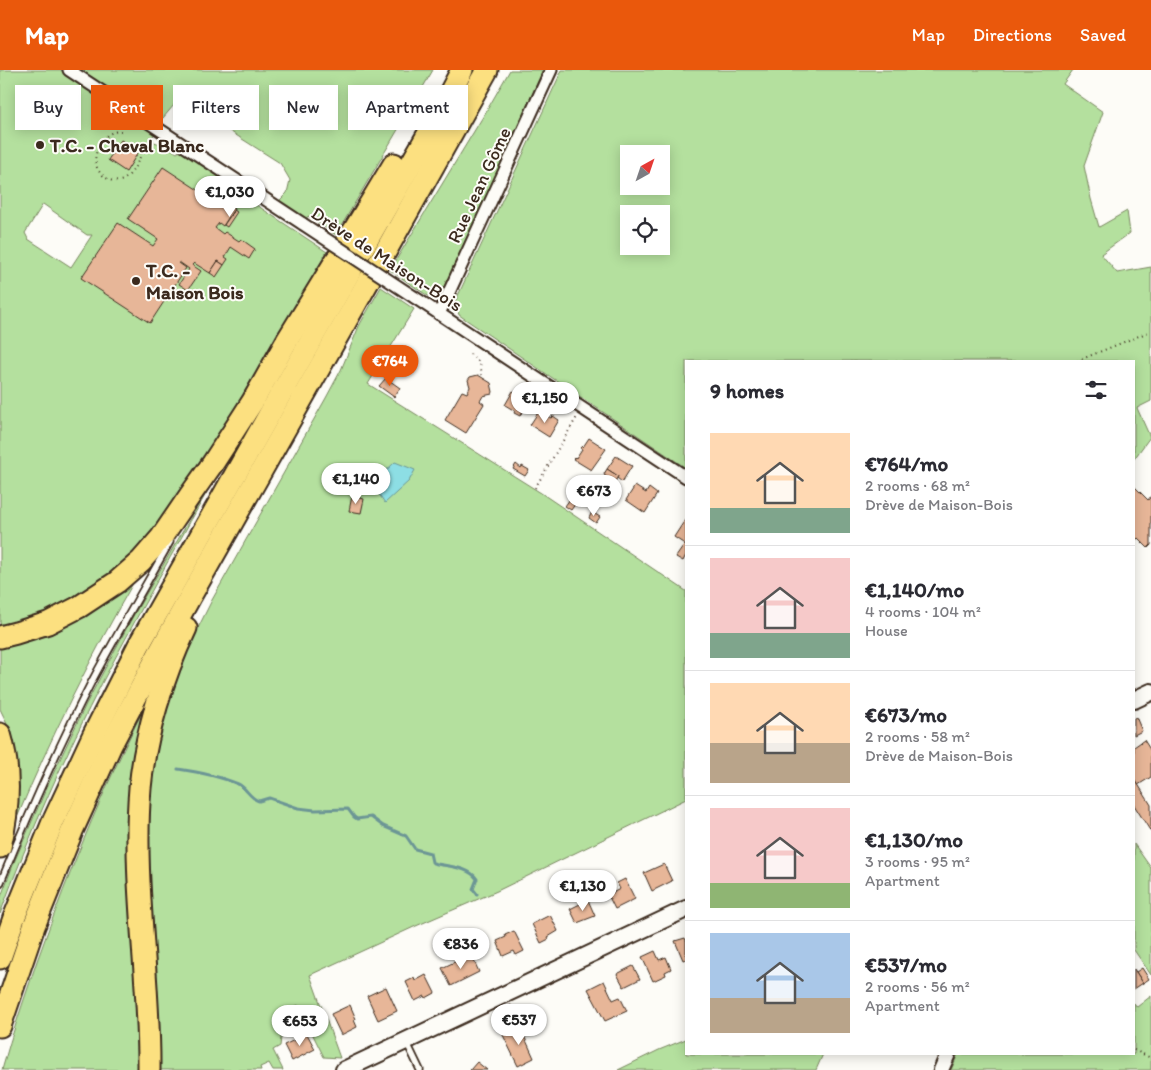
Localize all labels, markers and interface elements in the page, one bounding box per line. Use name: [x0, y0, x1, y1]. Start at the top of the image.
text: Map: [25, 21, 69, 50]
text: Map: [912, 24, 945, 46]
text: Directions: [973, 24, 1052, 46]
text: Saved: [1080, 24, 1126, 46]
chip: Buy: [15, 85, 81, 130]
chip: Rent: [91, 85, 163, 130]
chip: Filters: [173, 85, 259, 130]
chip: New: [269, 85, 338, 130]
chip: Apartment: [348, 85, 468, 130]
street label: Rue Jean Gôme: [442, 123, 516, 247]
place label: T.C. - Cheval Blanc: [49, 134, 204, 157]
marker: T.C. - Cheval Blanc: [34, 139, 46, 151]
north arrow: [620, 145, 670, 195]
map controls: [620, 145, 670, 255]
pin: €1,030: [189, 176, 271, 218]
text: €1,030: [206, 182, 254, 201]
street label: Drève de Maison-Bois: [307, 201, 467, 317]
button: locate: [620, 205, 670, 255]
place label: T.C. - Maison Bois: [145, 259, 244, 304]
marker: T.C. - Maison Bois: [130, 275, 142, 287]
pin: €764: [360, 344, 420, 387]
text: €764: [372, 351, 408, 370]
icon: filters: [1082, 376, 1110, 404]
text: 9 homes: [710, 378, 784, 403]
pin: €1,150: [504, 382, 586, 424]
text: €1,150: [522, 388, 568, 407]
text: €764/mo: [865, 451, 948, 476]
icon: home: [750, 453, 810, 513]
pin: €1,140: [315, 462, 397, 505]
text: €1,140: [332, 469, 380, 488]
pin: €673: [564, 474, 624, 517]
text: 2 rooms · 68 m²: [865, 476, 970, 495]
text: €673: [577, 481, 611, 500]
text: Drève de Maison-Bois: [865, 495, 1013, 514]
text: €1,140/mo: [865, 577, 964, 602]
icon: home: [750, 578, 810, 638]
text: 4 rooms · 104 m²: [865, 602, 981, 621]
text: House: [865, 621, 908, 640]
text: €673/mo: [865, 702, 947, 727]
icon: home: [750, 703, 810, 763]
text: 2 rooms · 58 m²: [865, 727, 970, 746]
text: Drève de Maison-Bois: [865, 746, 1013, 765]
text: €1,130/mo: [865, 827, 963, 852]
icon: home: [750, 828, 810, 888]
text: 3 rooms · 95 m²: [865, 852, 970, 871]
pin: €1,130: [542, 870, 624, 912]
text: Apartment: [865, 871, 940, 890]
text: €1,130: [560, 876, 606, 895]
pin: €836: [431, 928, 491, 970]
text: €836: [443, 934, 479, 953]
text: €537/mo: [865, 952, 947, 977]
icon: home: [750, 953, 810, 1013]
text: 2 rooms · 56 m²: [865, 977, 970, 996]
text: Apartment: [865, 996, 940, 1015]
pin: €653: [270, 1004, 330, 1047]
pin: €537: [489, 1004, 549, 1046]
text: €537: [502, 1010, 536, 1029]
text: €653: [283, 1011, 317, 1030]

